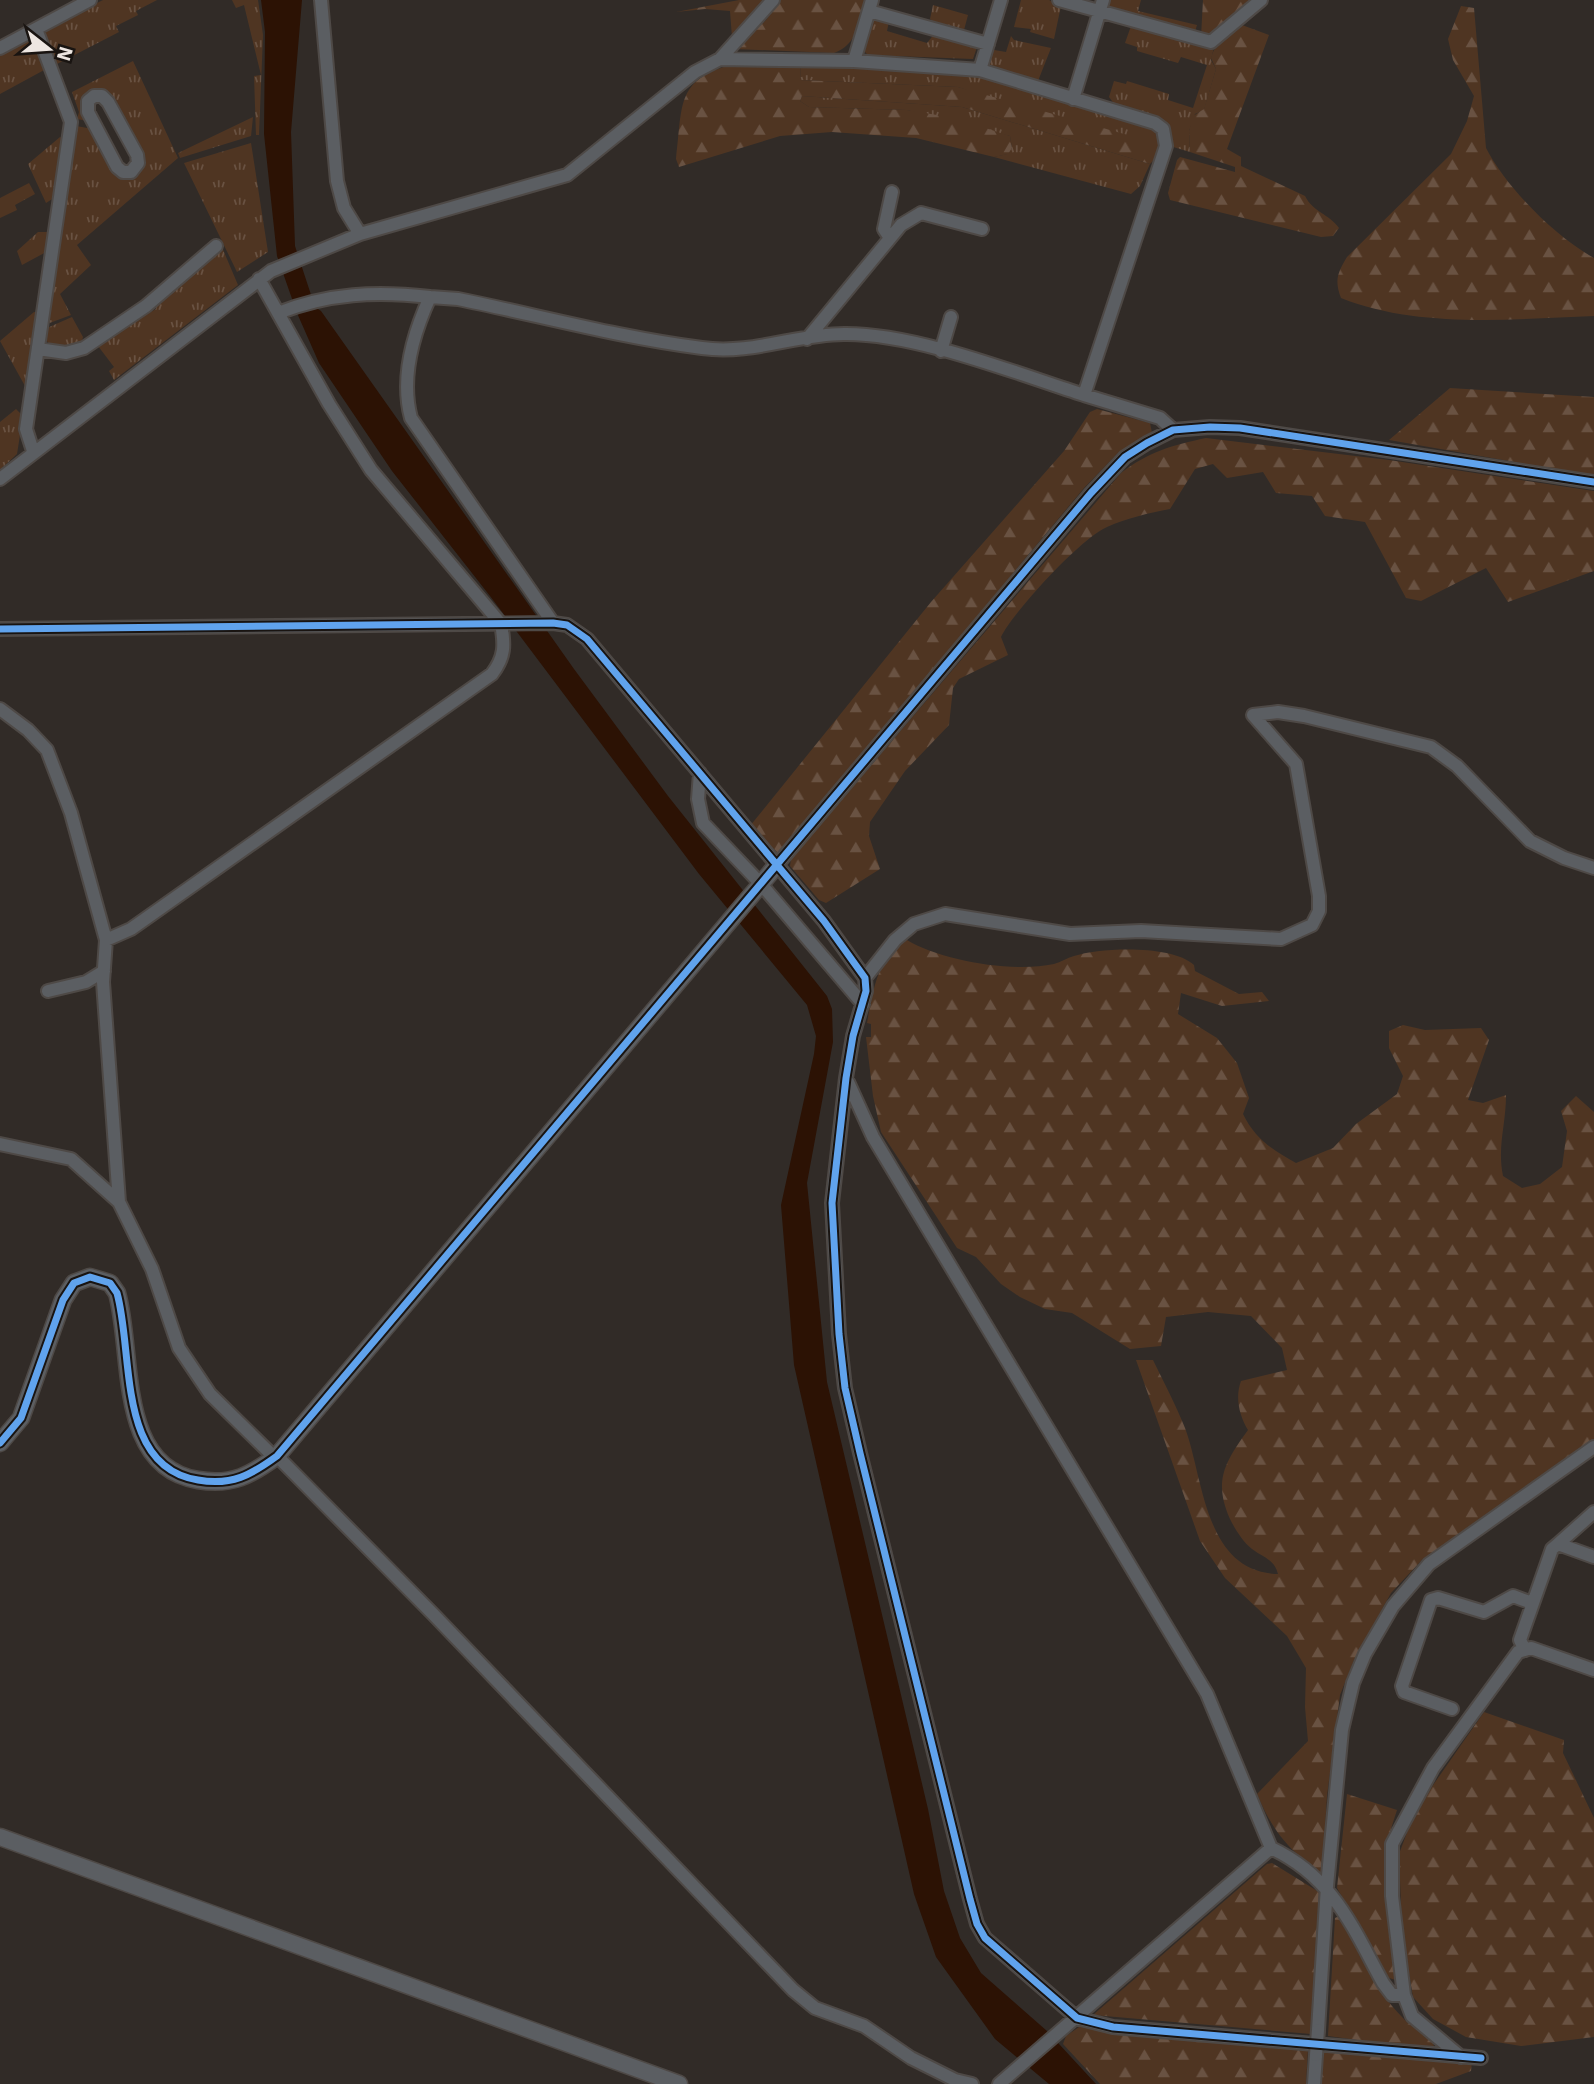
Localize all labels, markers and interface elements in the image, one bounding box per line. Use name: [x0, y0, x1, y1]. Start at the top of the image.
north arrow: [14, 14, 84, 84]
text: N: [52, 44, 79, 64]

